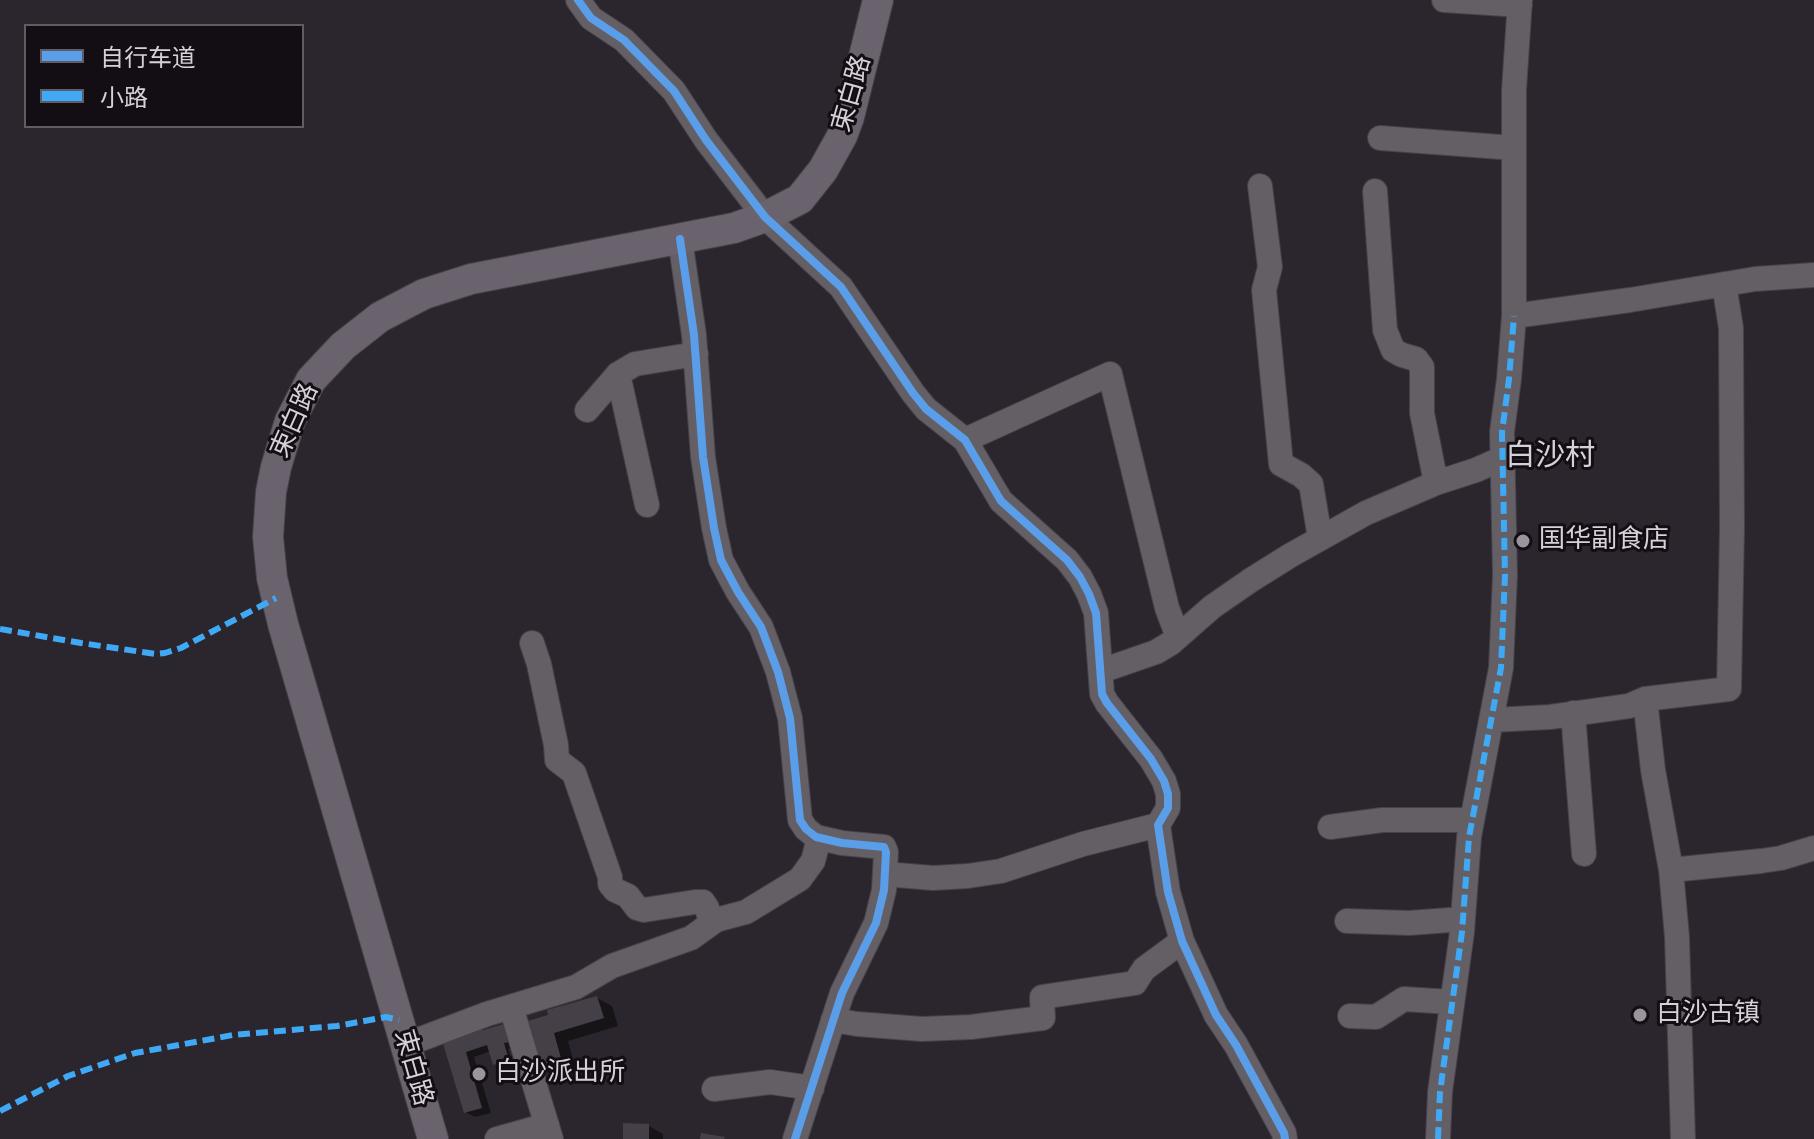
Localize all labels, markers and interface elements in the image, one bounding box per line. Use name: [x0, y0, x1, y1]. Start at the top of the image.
legend: [24, 24, 304, 128]
text: 自行车道: [100, 42, 196, 74]
street label: 束白路: [827, 52, 879, 136]
text: 小路: [100, 82, 148, 114]
street label: 束白路: [266, 379, 326, 463]
district label: 白沙村: [1505, 440, 1595, 476]
place label: 国华副食店: [1539, 525, 1669, 557]
marker: 国华副食店: [1514, 532, 1532, 550]
place label: 白沙古镇: [1656, 999, 1760, 1031]
marker: 白沙古镇: [1631, 1006, 1649, 1024]
street label: 束白路: [386, 1026, 438, 1110]
place label: 白沙派出所: [495, 1058, 625, 1090]
marker: 白沙派出所: [470, 1065, 488, 1083]

